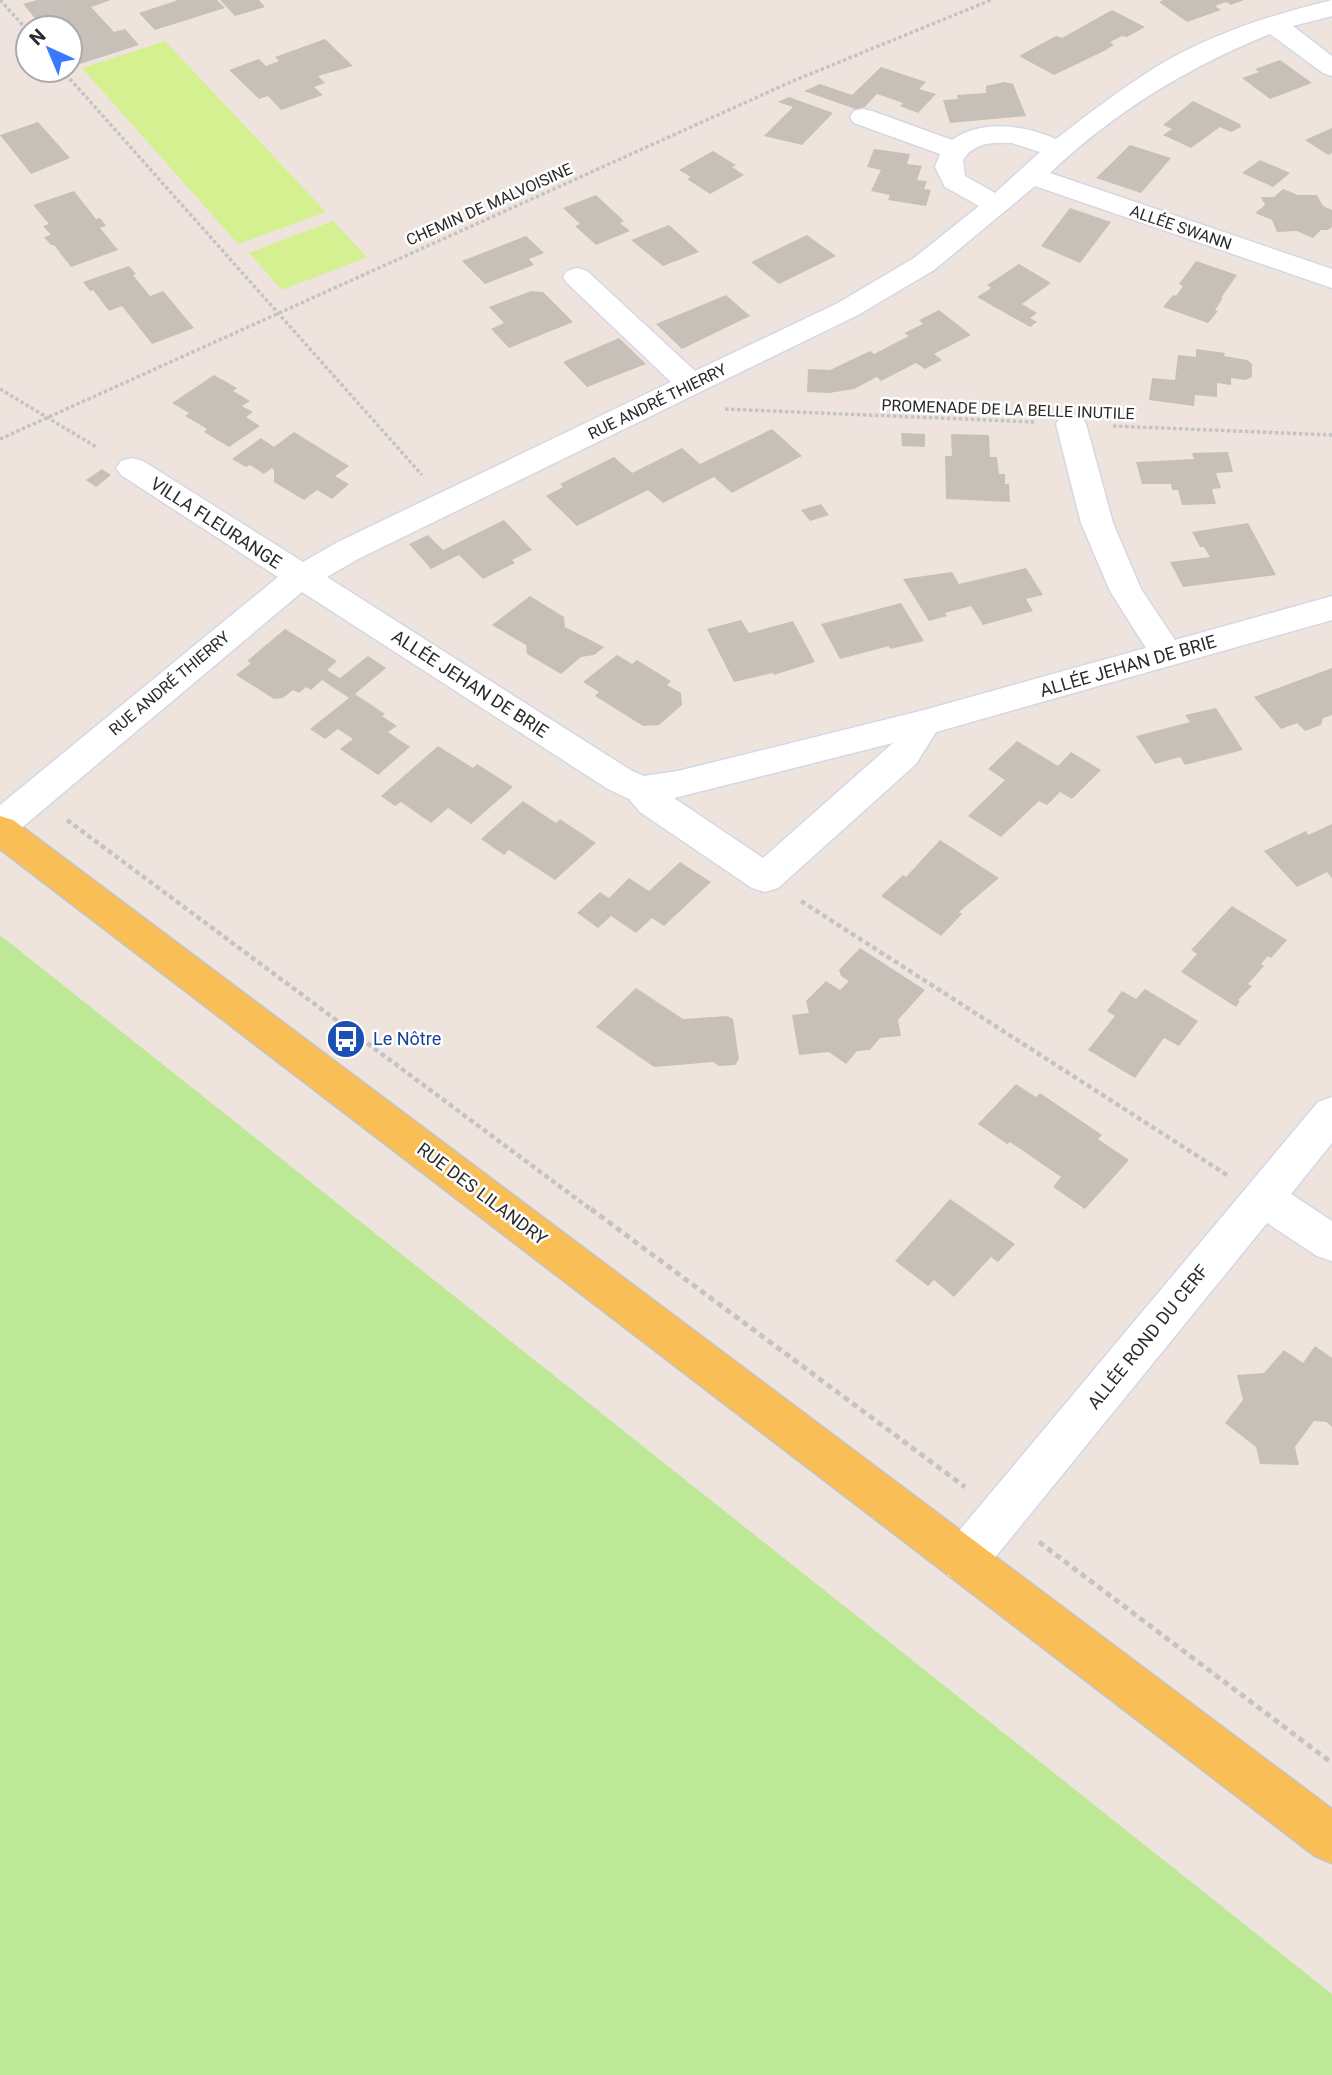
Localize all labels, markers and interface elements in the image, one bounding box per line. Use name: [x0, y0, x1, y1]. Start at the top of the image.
north arrow: [14, 14, 84, 84]
text: N: [25, 24, 50, 50]
street label: CHEMIN DE MALVOISINE: [403, 159, 575, 250]
street label: ALLÉE SWANN: [1127, 201, 1234, 254]
street label: RUE ANDRÉ THIERRY: [585, 360, 730, 443]
street label: PROMENADE DE LA BELLE INUTILE: [881, 396, 1135, 423]
street label: VILLA FLEURANGE: [147, 472, 286, 573]
street label: ALLÉE JEHAN DE BRIE: [388, 625, 552, 742]
street label: RUE ANDRÉ THIERRY: [105, 627, 234, 739]
street label: ALLÉE JEHAN DE BRIE: [1037, 630, 1218, 701]
bus stop icon: Le Nôtre: [325, 1018, 367, 1060]
place label: Le Nôtre: [373, 1028, 441, 1049]
street label: RUE DES LILANDRY: [413, 1138, 551, 1249]
street label: ALLÉE ROND DU CERF: [1083, 1260, 1212, 1413]

